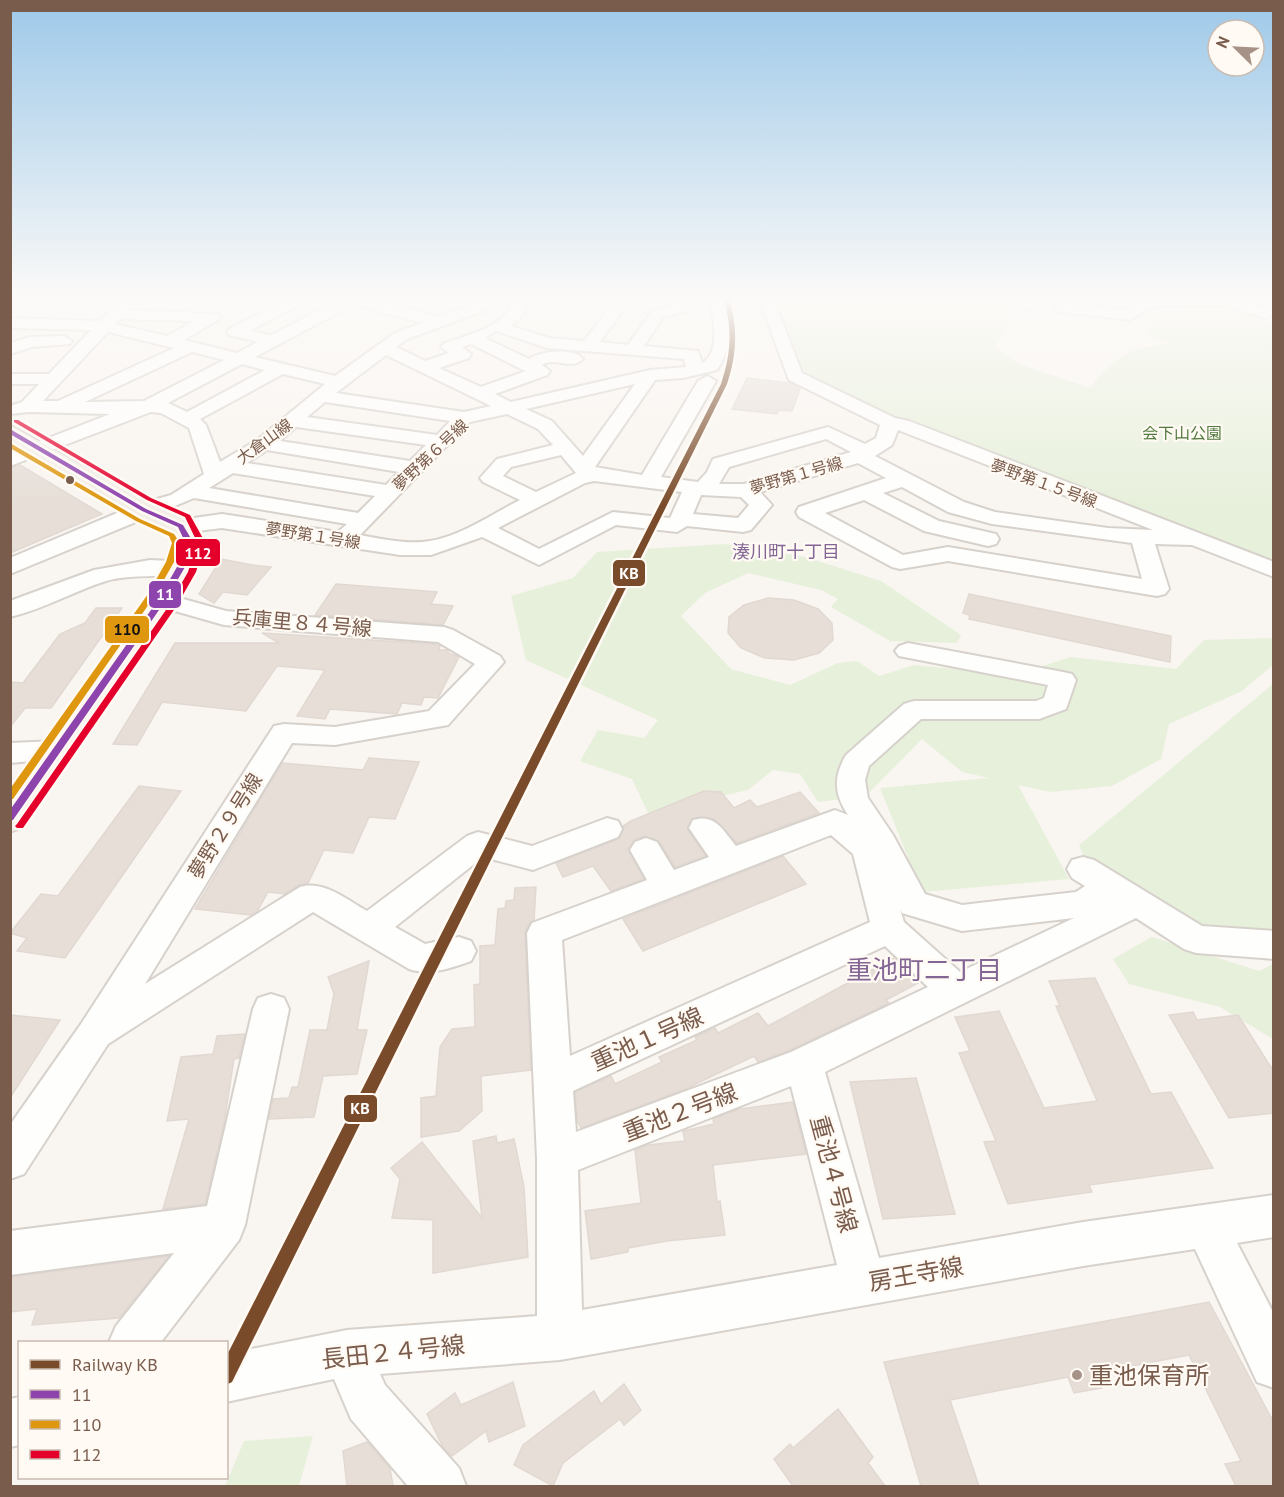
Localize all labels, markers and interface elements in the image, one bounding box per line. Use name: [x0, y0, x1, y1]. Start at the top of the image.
north arrow: [1206, 18, 1266, 78]
text: N: [1211, 33, 1234, 51]
street label: 大倉山線: [232, 414, 296, 468]
street label: 夢野第６号線: [388, 415, 472, 495]
park label: 会下山公園: [1142, 423, 1222, 443]
street label: 夢野第１号線: [747, 452, 845, 498]
street label: 夢野第１５号線: [988, 454, 1100, 512]
unlabelled marker: [64, 474, 76, 486]
street label: 夢野第１号線: [264, 518, 362, 552]
line badge: 112: [175, 538, 221, 567]
district label: 湊川町十丁目: [732, 540, 840, 563]
text: 112: [184, 543, 212, 563]
line badge: KB: [612, 559, 646, 587]
text: KB: [619, 563, 639, 583]
line badge: 11: [148, 580, 182, 609]
text: 11: [156, 584, 174, 604]
street label: 兵庫里８４号線: [231, 604, 373, 642]
line badge: 110: [104, 615, 150, 644]
text: 110: [113, 619, 141, 639]
street label: 夢野２９号線: [182, 768, 268, 884]
district label: 重池町二丁目: [846, 953, 1002, 986]
street label: 重池１号線: [586, 1000, 708, 1078]
street label: 重池２号線: [618, 1076, 742, 1148]
line badge: KB: [343, 1094, 378, 1123]
text: KB: [350, 1098, 370, 1118]
street label: 重池４号線: [803, 1112, 865, 1236]
street label: 房王寺線: [866, 1250, 966, 1298]
street label: 長田２４号線: [320, 1329, 466, 1375]
legend: [18, 1341, 228, 1479]
text: Railway KB: [72, 1353, 158, 1376]
place label: 重池保育所: [1089, 1360, 1209, 1391]
marker: 重池保育所: [1070, 1368, 1084, 1382]
text: 11: [72, 1383, 92, 1406]
text: 110: [72, 1413, 102, 1436]
text: 112: [72, 1443, 101, 1466]

